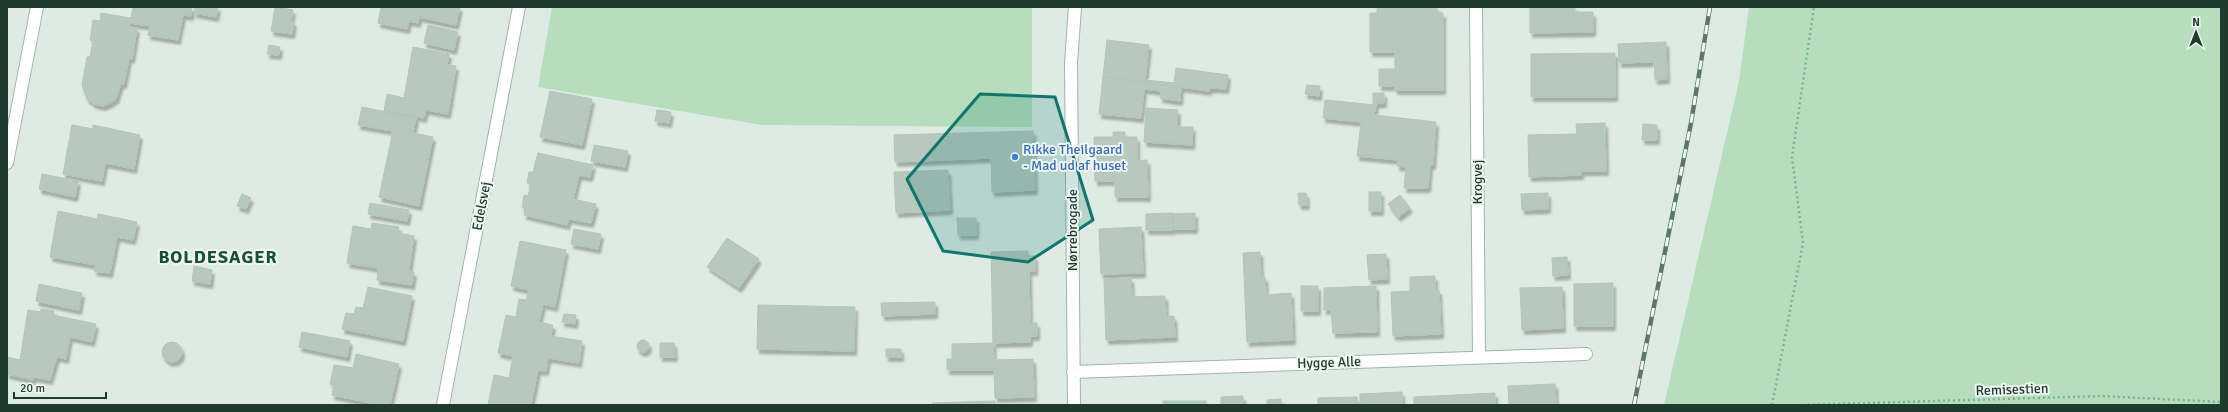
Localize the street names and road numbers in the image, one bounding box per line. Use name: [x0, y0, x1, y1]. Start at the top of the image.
street label: Krogvej: [1469, 160, 1486, 204]
street label: Edelsvej: [468, 180, 495, 232]
street label: Nørrebrogade: [1064, 189, 1081, 271]
street label: Hygge Alle: [1297, 353, 1361, 372]
street label: Remisestien: [1975, 380, 2049, 399]

